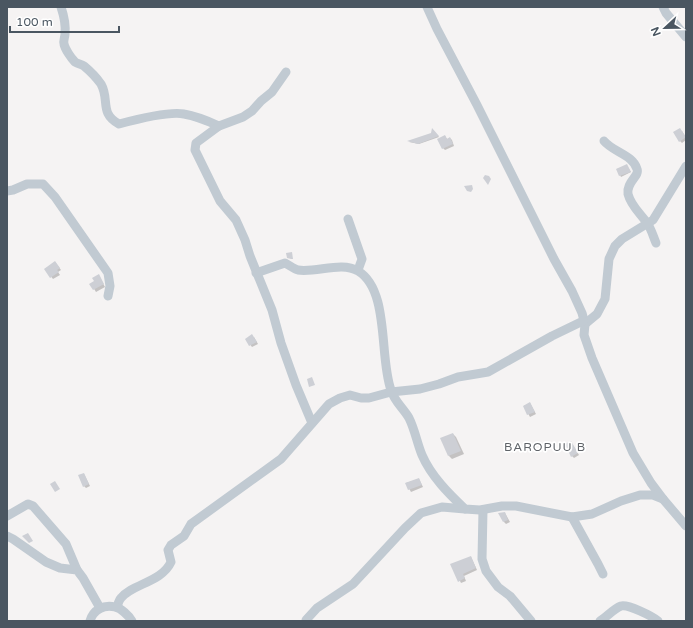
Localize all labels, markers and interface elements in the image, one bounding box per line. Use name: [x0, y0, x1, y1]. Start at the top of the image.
scale bar: [10, 8, 119, 34]
north arrow: [645, 8, 685, 48]
text: 100 m: [16, 15, 53, 29]
text: N: [649, 25, 664, 38]
district label: BAROPUU B: [504, 440, 586, 454]

